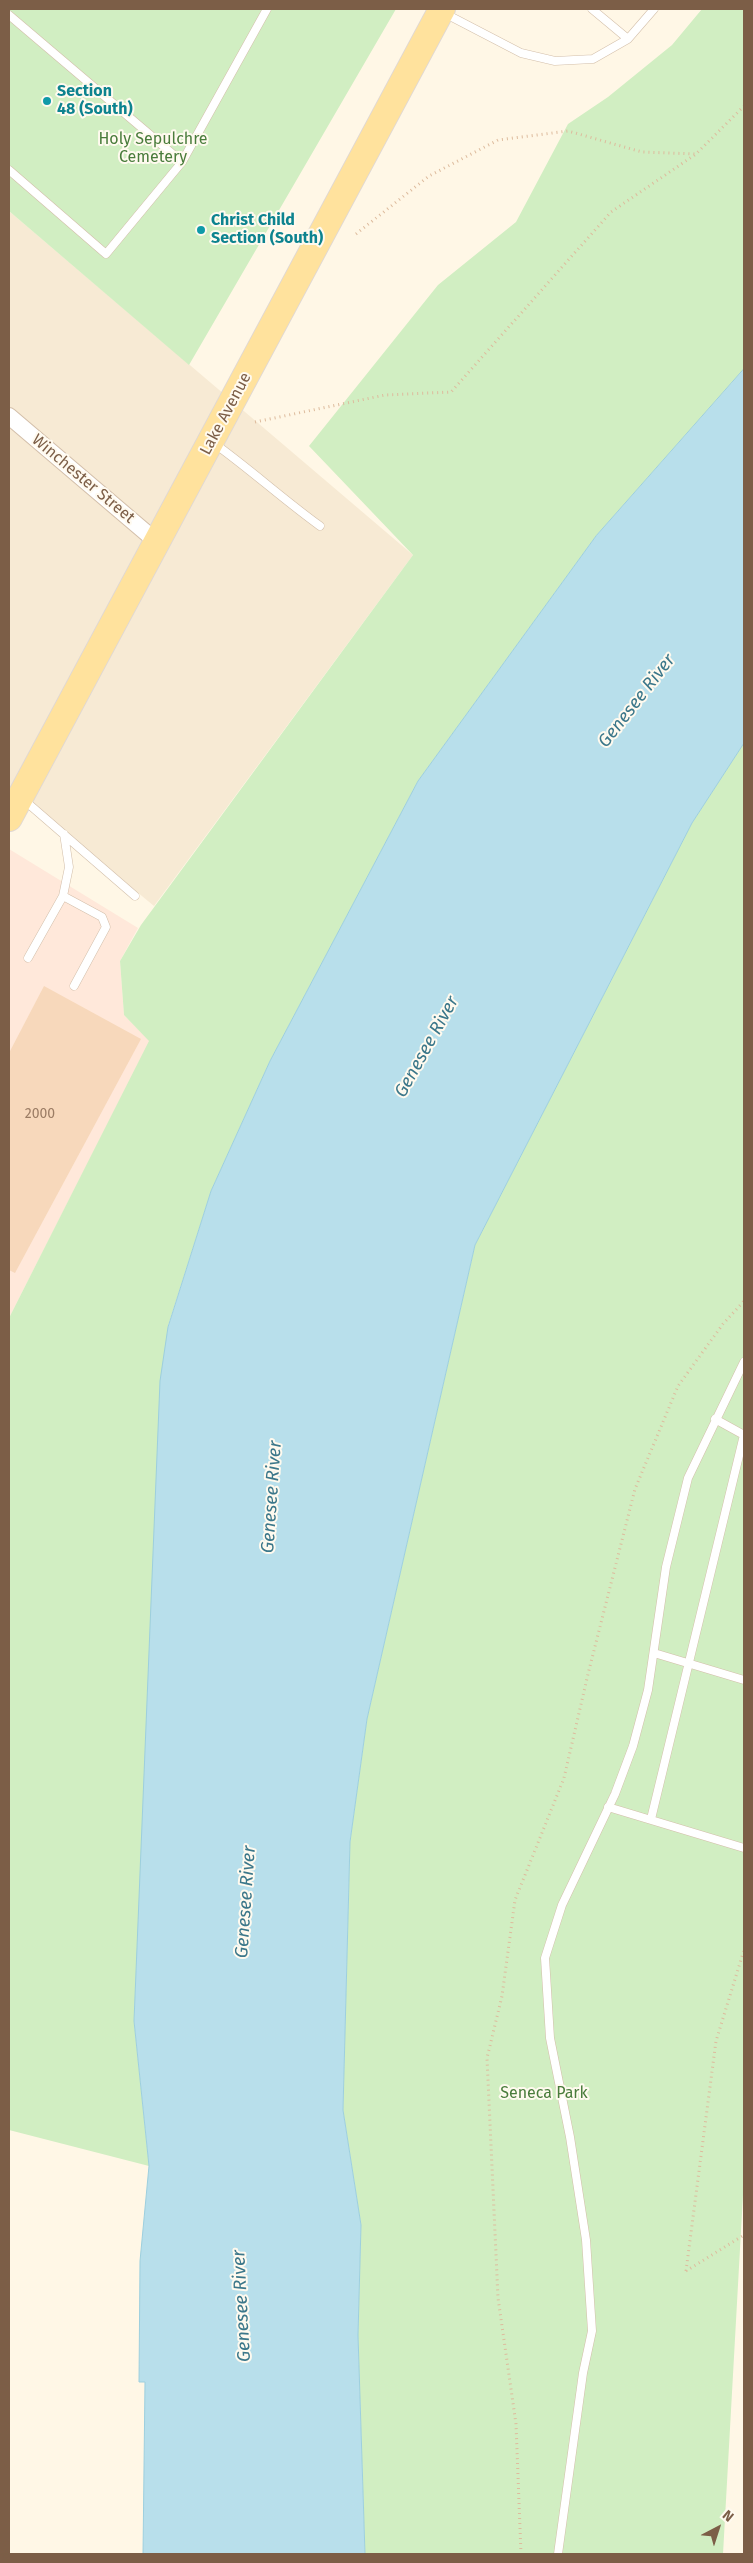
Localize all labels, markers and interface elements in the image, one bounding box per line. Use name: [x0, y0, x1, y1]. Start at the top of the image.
place label: Section 48 (South): [57, 82, 133, 120]
marker: Section 48 (South): [41, 95, 53, 107]
park label: Holy Sepulchre Cemetery: [98, 130, 208, 168]
place label: Christ Child Section (South): [211, 211, 323, 249]
marker: Christ Child Section (South): [195, 224, 207, 236]
street label: Lake Avenue: [196, 369, 256, 459]
street label: Winchester Street: [28, 430, 138, 528]
water label: Genesee River: [594, 650, 680, 752]
water label: Genesee River: [390, 993, 464, 1101]
house number: 2000: [25, 1106, 55, 1122]
water label: Genesee River: [257, 1440, 287, 1554]
water label: Genesee River: [231, 1845, 261, 1959]
park label: Seneca Park: [500, 2084, 588, 2104]
water label: Genesee River: [228, 2249, 256, 2363]
north arrow: [693, 2503, 743, 2553]
text: N: [719, 2507, 737, 2526]

